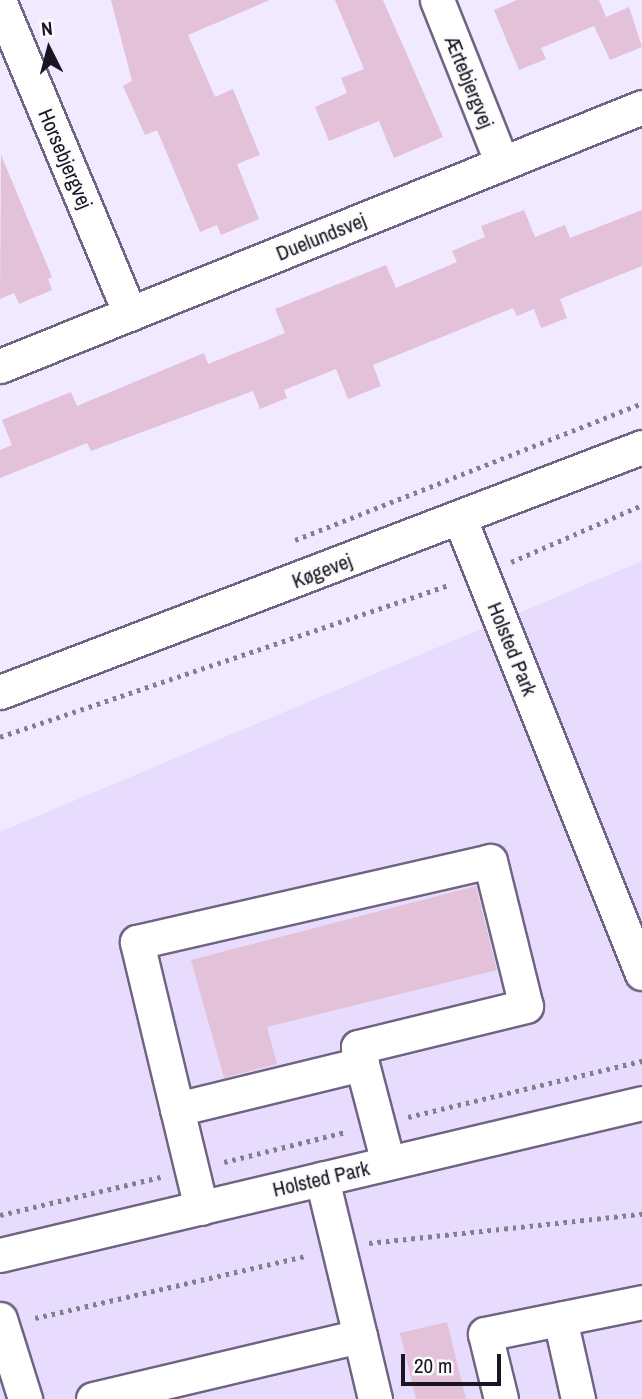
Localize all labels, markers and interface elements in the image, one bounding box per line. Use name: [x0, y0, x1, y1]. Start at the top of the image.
north arrow: [14, 14, 84, 84]
text: N: [40, 15, 54, 42]
street label: Ærtebjergvej: [439, 32, 499, 132]
street label: Horsebjergvej: [33, 105, 97, 213]
street label: Duelundsvej: [272, 208, 370, 266]
street label: Køgevej: [288, 548, 356, 594]
street label: Holsted Park: [482, 599, 542, 699]
street label: Holsted Park: [270, 1156, 372, 1202]
scale bar: [404, 1340, 504, 1384]
text: 20 m: [414, 1351, 452, 1380]

